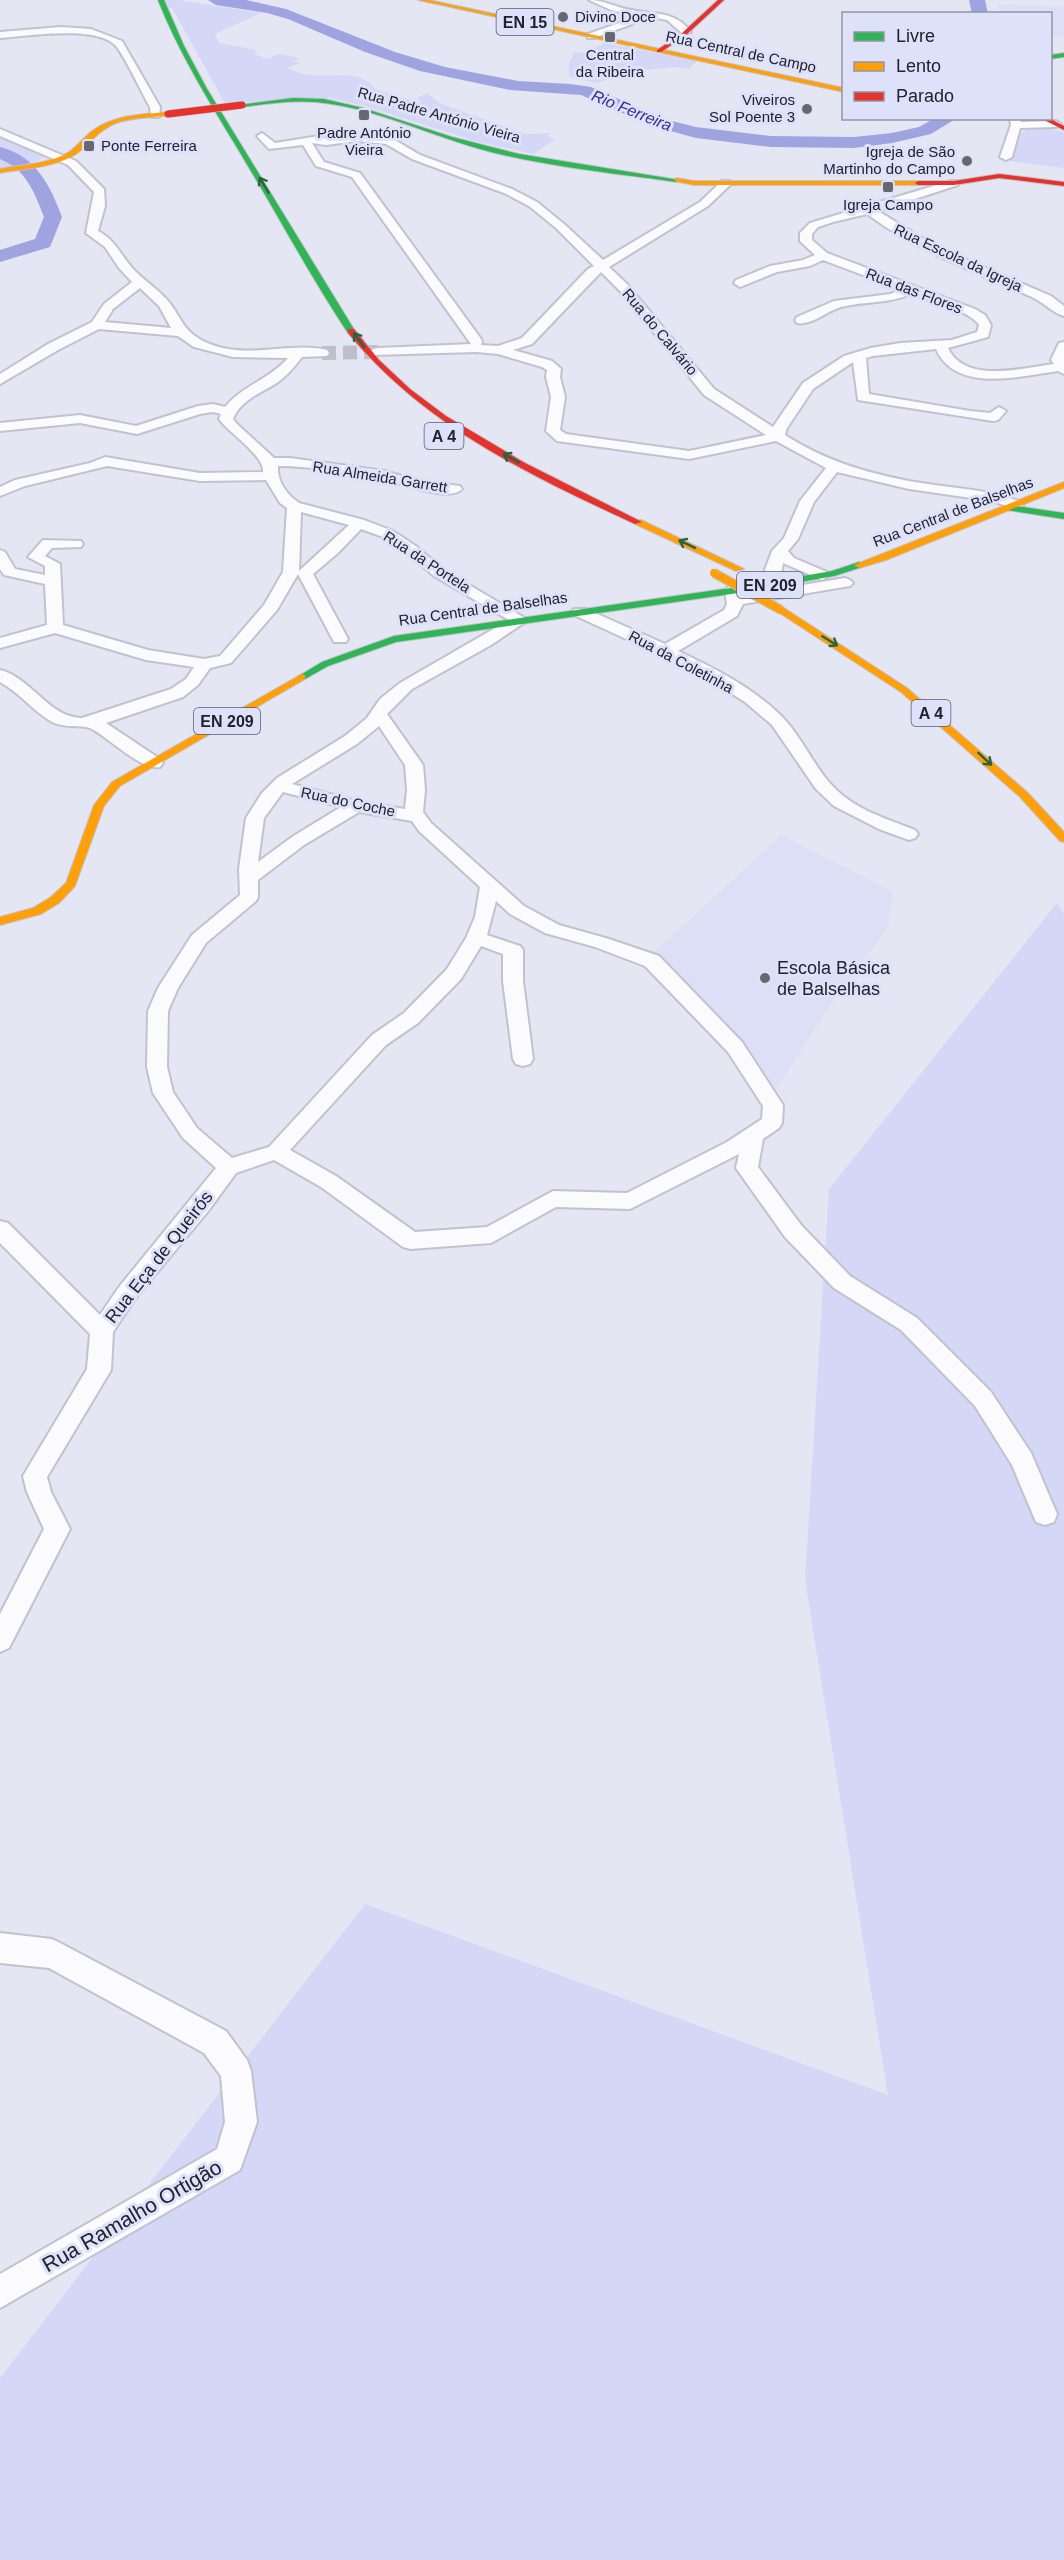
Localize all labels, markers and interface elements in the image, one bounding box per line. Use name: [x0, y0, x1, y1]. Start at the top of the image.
place label: Divino Doce: [575, 8, 656, 25]
road number: EN 15: [496, 9, 554, 35]
marker: Divino Doce: [556, 10, 570, 24]
legend: [842, 12, 1052, 120]
text: Livre: [896, 26, 935, 46]
street label: Rua Central de Campo: [664, 27, 818, 76]
marker: Central da Ribeira: [603, 30, 617, 44]
place label: Central da Ribeira: [576, 46, 645, 80]
text: Lento: [896, 56, 941, 76]
street label: Rua Padre António Vieira: [355, 83, 523, 147]
text: Parado: [896, 86, 954, 106]
water label: Rio Ferreira: [589, 87, 674, 134]
place label: Viveiros Sol Poente 3: [709, 91, 795, 125]
marker: Viveiros Sol Poente 3: [800, 102, 814, 116]
marker: Padre António Vieira: [357, 108, 371, 122]
place label: Padre António Vieira: [316, 124, 412, 159]
place label: Ponte Ferreira: [101, 137, 198, 154]
marker: Ponte Ferreira: [82, 139, 96, 153]
place label: Igreja de São Martinho do Campo: [823, 143, 955, 177]
marker: Igreja de São Martinho do Campo: [960, 154, 974, 168]
one-way arrow: [258, 177, 270, 194]
marker: Igreja Campo: [881, 180, 895, 194]
place label: Igreja Campo: [843, 196, 933, 213]
street label: Rua Escola da Igreja: [892, 220, 1025, 295]
street label: Rua das Flores: [864, 264, 965, 317]
street label: Rua do Calvário: [619, 285, 701, 378]
one-way arrow: [352, 332, 365, 348]
road number: A 4: [424, 423, 464, 449]
one-way arrow: [503, 452, 520, 464]
street label: Rua Almeida Garrett: [312, 457, 449, 496]
street label: Rua Central de Balselhas: [870, 473, 1035, 550]
street label: Rua da Portela: [381, 527, 474, 596]
one-way arrow: [678, 537, 696, 549]
road number: EN 209: [737, 572, 803, 598]
street label: Rua Central de Balselhas: [398, 588, 568, 629]
street label: Rua da Coletinha: [626, 627, 737, 697]
one-way arrow: [822, 635, 838, 647]
road number: A 4: [912, 700, 950, 726]
road number: EN 209: [194, 708, 260, 734]
one-way arrow: [977, 752, 992, 766]
street label: Rua do Coche: [299, 783, 397, 820]
place label: Escola Básica de Balselhas: [777, 958, 891, 999]
marker: Escola Básica de Balselhas: [758, 971, 772, 985]
street label: Rua Eça de Queirós: [101, 1187, 217, 1327]
street label: Rua Ramalho Ortigão: [38, 2155, 225, 2276]

